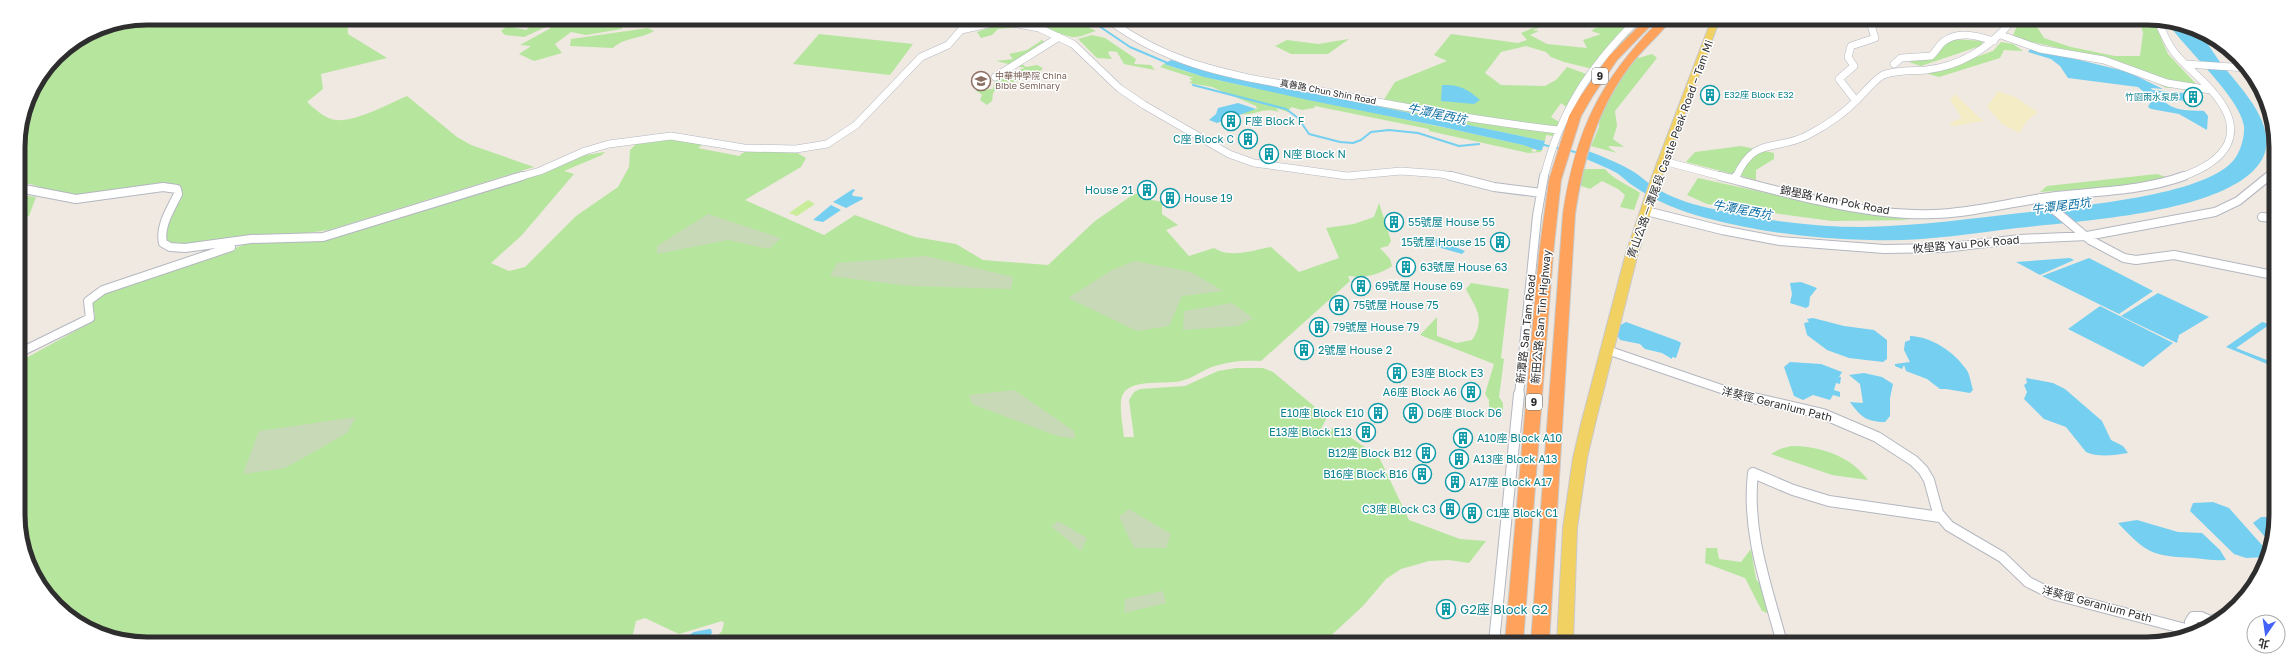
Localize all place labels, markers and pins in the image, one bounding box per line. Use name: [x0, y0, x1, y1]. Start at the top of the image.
school or university icon: 中華神學院 China Bible Seminary: [970, 70, 992, 92]
place label: 中華神學院 China Bible Seminary: [995, 70, 1067, 91]
building icon: E32座 Block E32: [1699, 84, 1721, 106]
building icon: 竹園雨水泵房: [2182, 86, 2204, 108]
place label: E32座 Block E32: [1724, 89, 1794, 100]
place label: 竹園雨水泵房: [2125, 91, 2179, 102]
building icon: F座 Block F: [1220, 110, 1242, 132]
place label: F座 Block F: [1245, 114, 1305, 127]
building icon: C座 Block C: [1237, 128, 1259, 150]
place label: C座 Block C: [1173, 132, 1234, 145]
building icon: N座 Block N: [1258, 143, 1280, 165]
place label: N座 Block N: [1283, 147, 1346, 160]
building icon: House 21: [1136, 179, 1158, 201]
place label: House 21: [1085, 183, 1133, 196]
building icon: House 19: [1159, 187, 1181, 209]
place label: House 19: [1184, 191, 1233, 204]
building icon: 55號屋 House 55: [1383, 211, 1405, 233]
place label: 55號屋 House 55: [1408, 215, 1495, 228]
building icon: 15號屋 House 15: [1489, 231, 1511, 253]
place label: 15號屋 House 15: [1401, 235, 1486, 248]
building icon: 63號屋 House 63: [1395, 256, 1417, 278]
place label: 63號屋 House 63: [1420, 260, 1508, 273]
building icon: 69號屋 House 69: [1350, 275, 1372, 297]
place label: 69號屋 House 69: [1375, 279, 1463, 292]
building icon: 75號屋 House 75: [1328, 294, 1350, 316]
place label: 75號屋 House 75: [1353, 298, 1439, 311]
building icon: 79號屋 House 79: [1308, 316, 1330, 338]
place label: 79號屋 House 79: [1333, 320, 1419, 333]
building icon: 2號屋 House 2: [1293, 339, 1315, 361]
place label: 2號屋 House 2: [1318, 343, 1392, 356]
building icon: E3座 Block E3: [1386, 362, 1408, 384]
place label: E3座 Block E3: [1411, 366, 1483, 379]
building icon: A6座 Block A6: [1460, 381, 1482, 403]
place label: A6座 Block A6: [1383, 385, 1457, 398]
building icon: E10座 Block E10: [1367, 402, 1389, 424]
building icon: D6座 Block D6: [1402, 402, 1424, 424]
place label: E10座 Block E10: [1280, 406, 1364, 419]
place label: D6座 Block D6: [1427, 406, 1502, 419]
building icon: E13座 Block E13: [1355, 421, 1377, 443]
place label: E13座 Block E13: [1269, 425, 1352, 438]
building icon: A10座 Block A10: [1452, 427, 1474, 449]
place label: A10座 Block A10: [1477, 431, 1562, 444]
building icon: B12座 Block B12: [1415, 442, 1437, 464]
place label: B12座 Block B12: [1328, 446, 1412, 459]
building icon: A13座 Block A13: [1448, 448, 1470, 470]
place label: A13座 Block A13: [1473, 452, 1557, 465]
building icon: B16座 Block B16: [1411, 463, 1433, 485]
place label: B16座 Block B16: [1323, 467, 1408, 480]
building icon: A17座 Block A17: [1444, 471, 1466, 493]
place label: A17座 Block A17: [1469, 475, 1552, 488]
building icon: C3座 Block C3: [1439, 498, 1461, 520]
place label: C3座 Block C3: [1362, 502, 1436, 515]
building icon: C1座 Block C1: [1461, 502, 1483, 524]
place label: C1座 Block C1: [1486, 506, 1558, 519]
building icon: G2座 Block G2: [1435, 598, 1457, 620]
place label: G2座 Block G2: [1460, 601, 1548, 617]

